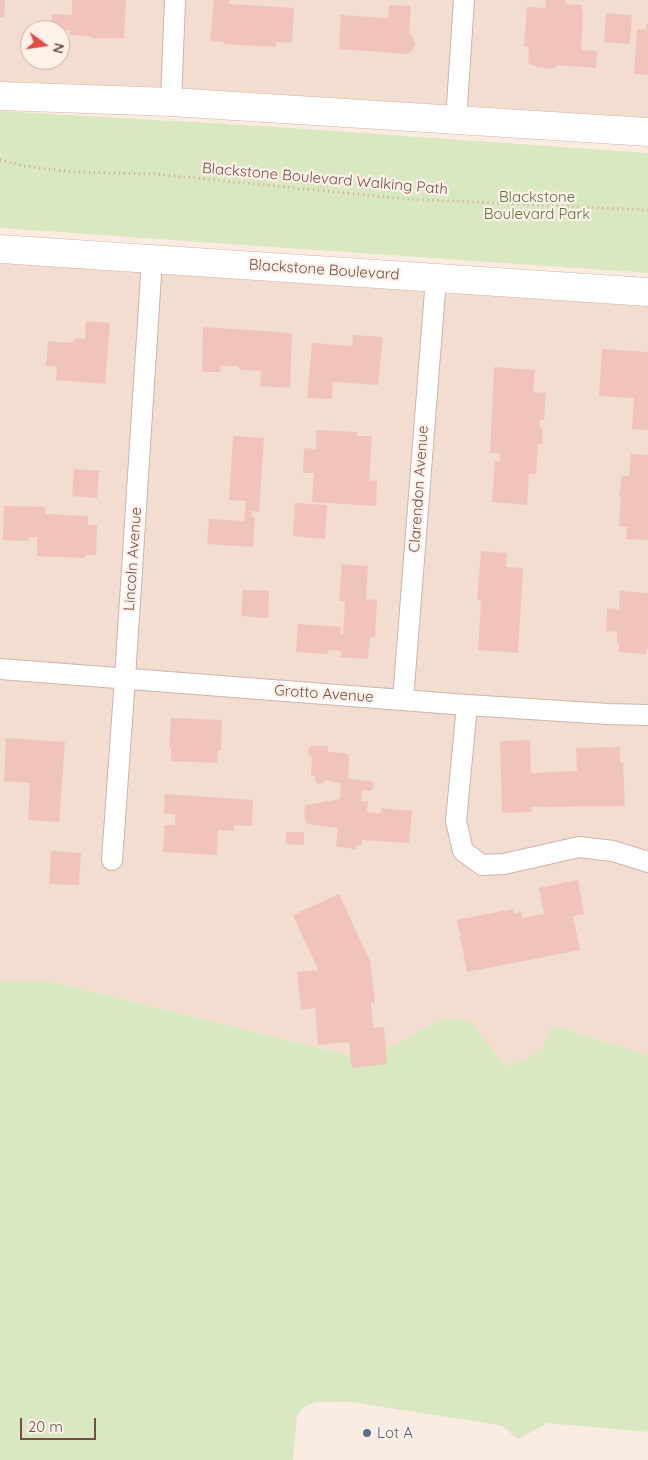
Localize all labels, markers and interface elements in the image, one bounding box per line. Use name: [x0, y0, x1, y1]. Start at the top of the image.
north arrow: [20, 20, 70, 70]
text: N: [49, 41, 69, 56]
street label: Blackstone Boulevard Walking Path: [201, 159, 449, 199]
park label: Blackstone Boulevard Park: [484, 188, 590, 223]
street label: Blackstone Boulevard: [248, 256, 400, 284]
street label: Clarendon Avenue: [406, 425, 432, 553]
street label: Lincoln Avenue: [120, 506, 146, 612]
street label: Grotto Avenue: [274, 682, 374, 706]
scale bar: [22, 1408, 99, 1440]
text: 20 m: [28, 1417, 63, 1436]
place label: Lot A: [377, 1424, 413, 1442]
marker: Lot A: [361, 1427, 373, 1439]

